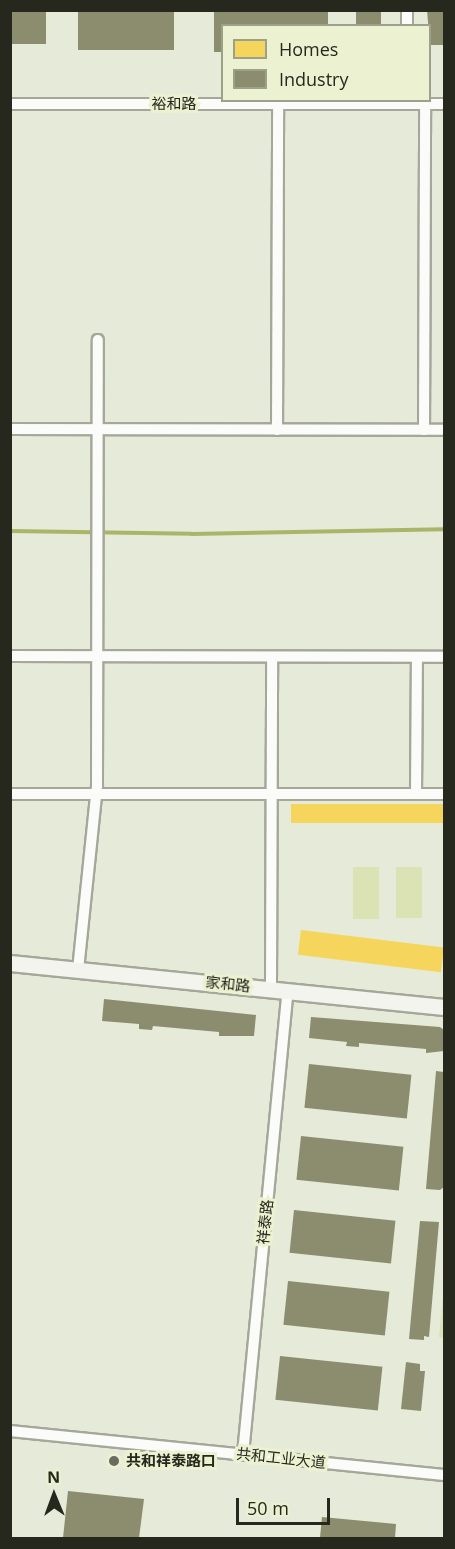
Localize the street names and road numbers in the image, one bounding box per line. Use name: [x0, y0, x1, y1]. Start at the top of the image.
street label: 裕和路: [152, 95, 196, 113]
street label: 家和路: [205, 973, 251, 995]
street label: 祥泰路: [254, 1199, 276, 1245]
street label: 共和工业大道: [235, 1444, 327, 1472]

